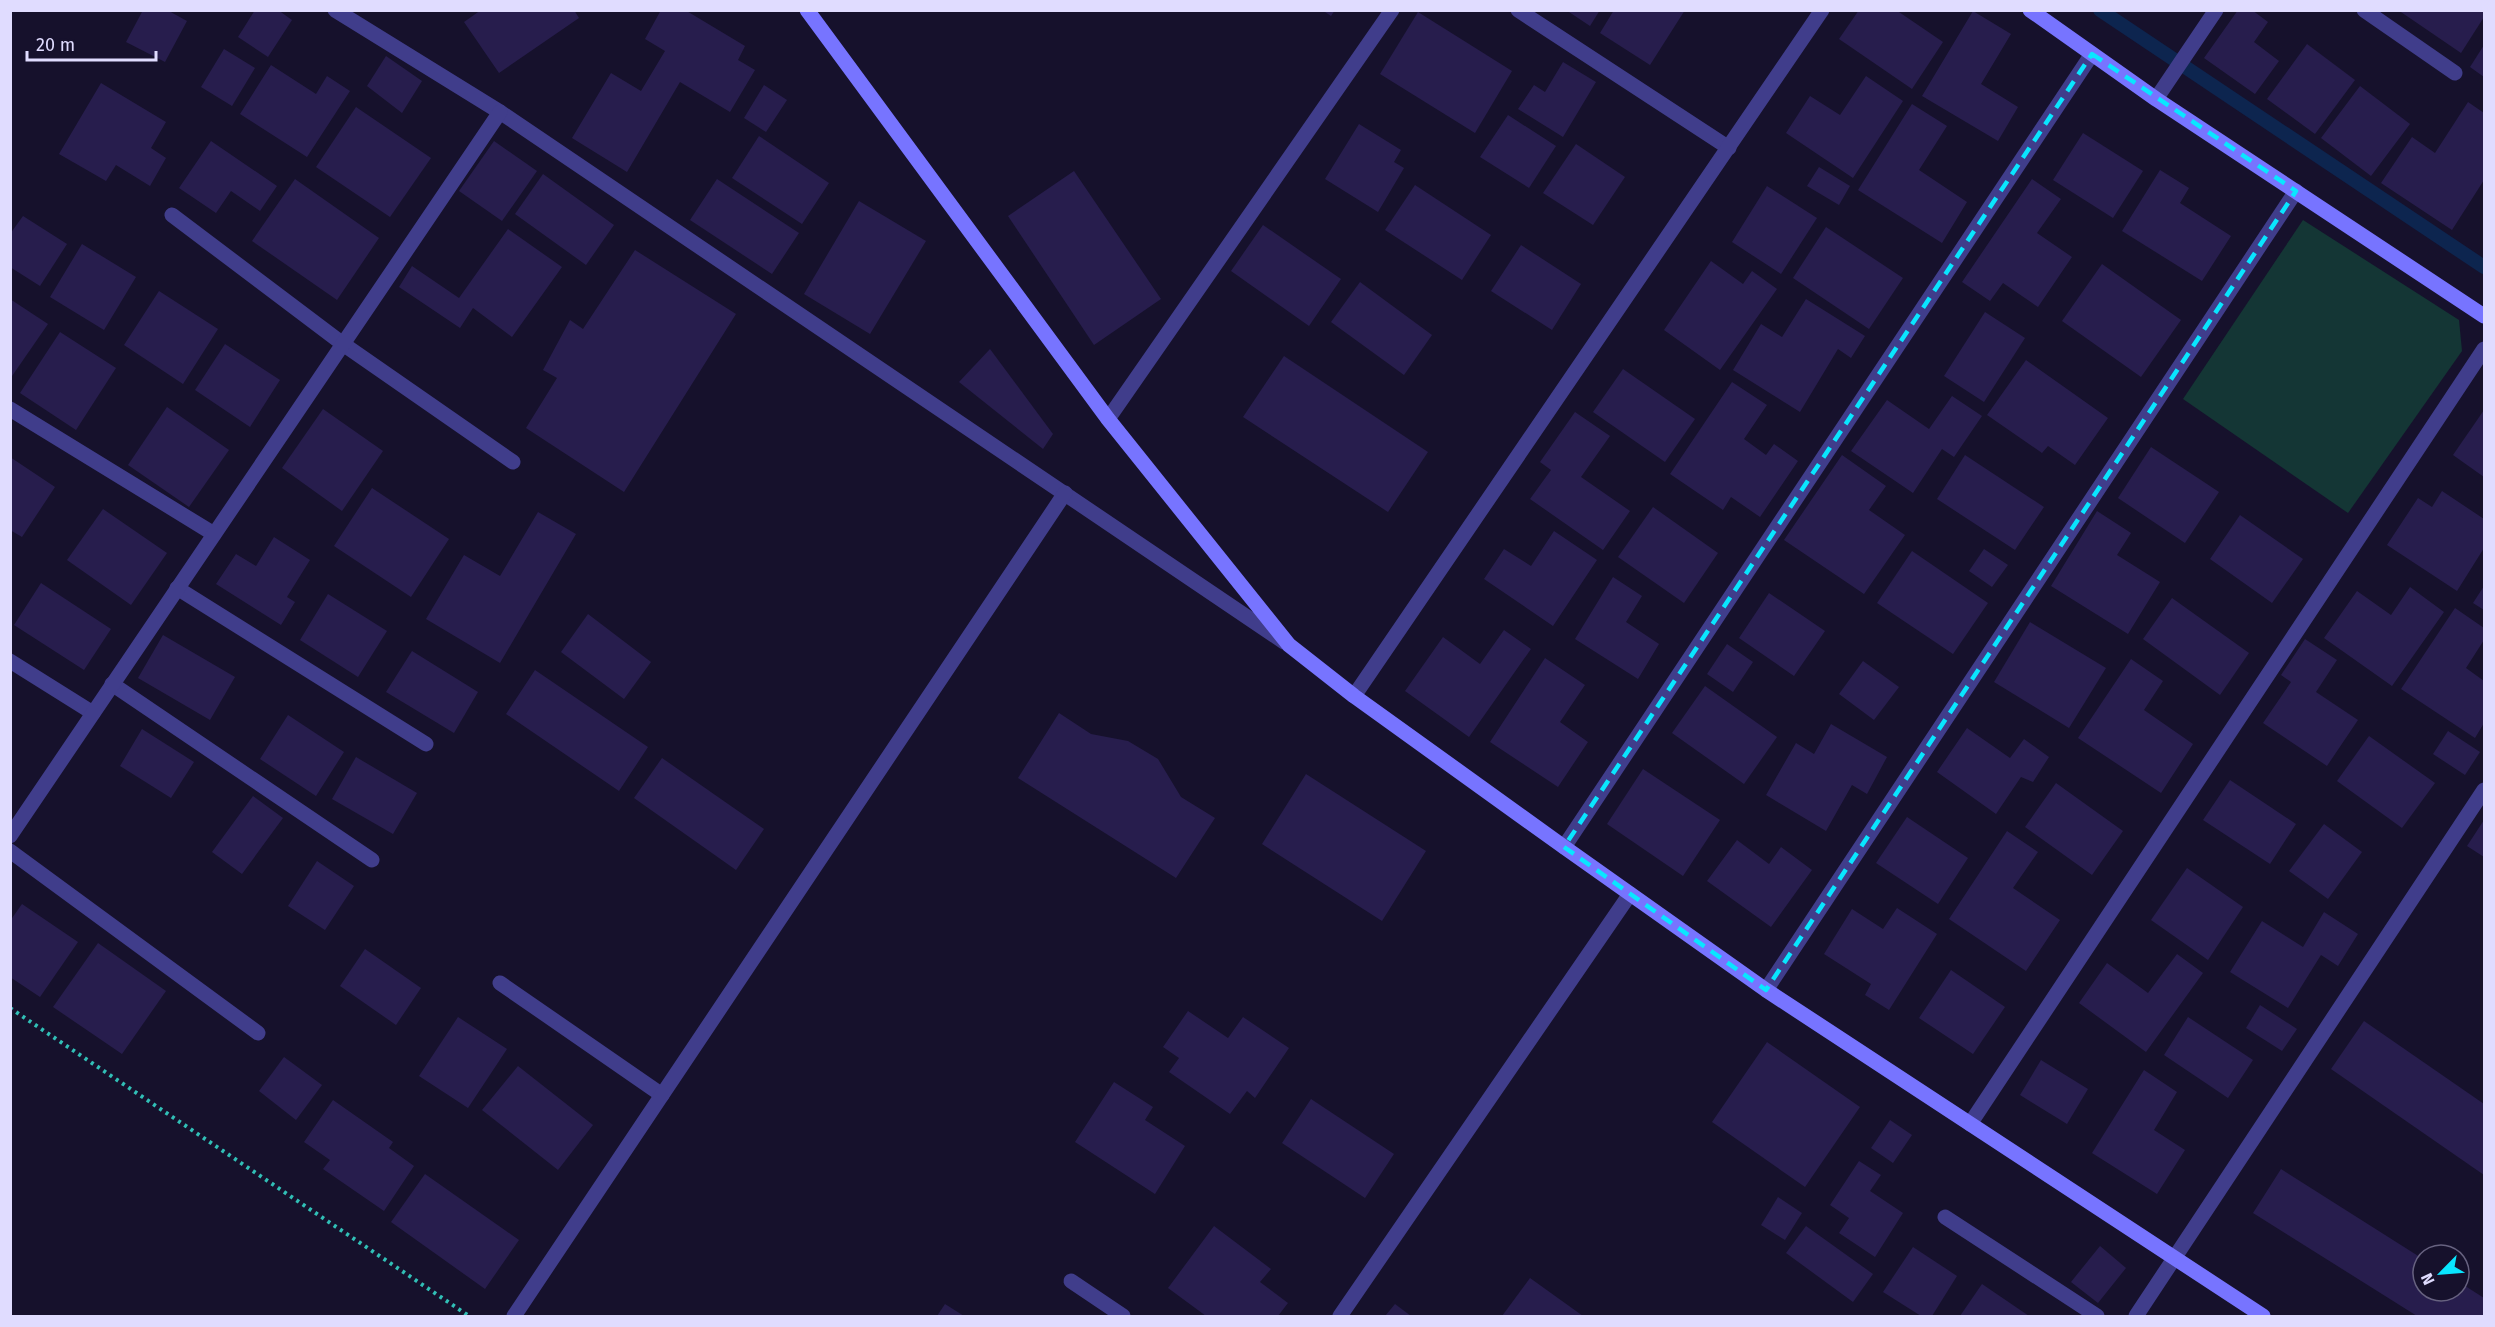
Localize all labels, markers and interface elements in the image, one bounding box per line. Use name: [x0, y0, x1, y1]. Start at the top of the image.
scale bar: [27, 24, 156, 62]
text: 20 m: [36, 34, 75, 56]
north arrow: [2411, 1243, 2471, 1303]
text: N: [2417, 1270, 2439, 1288]

